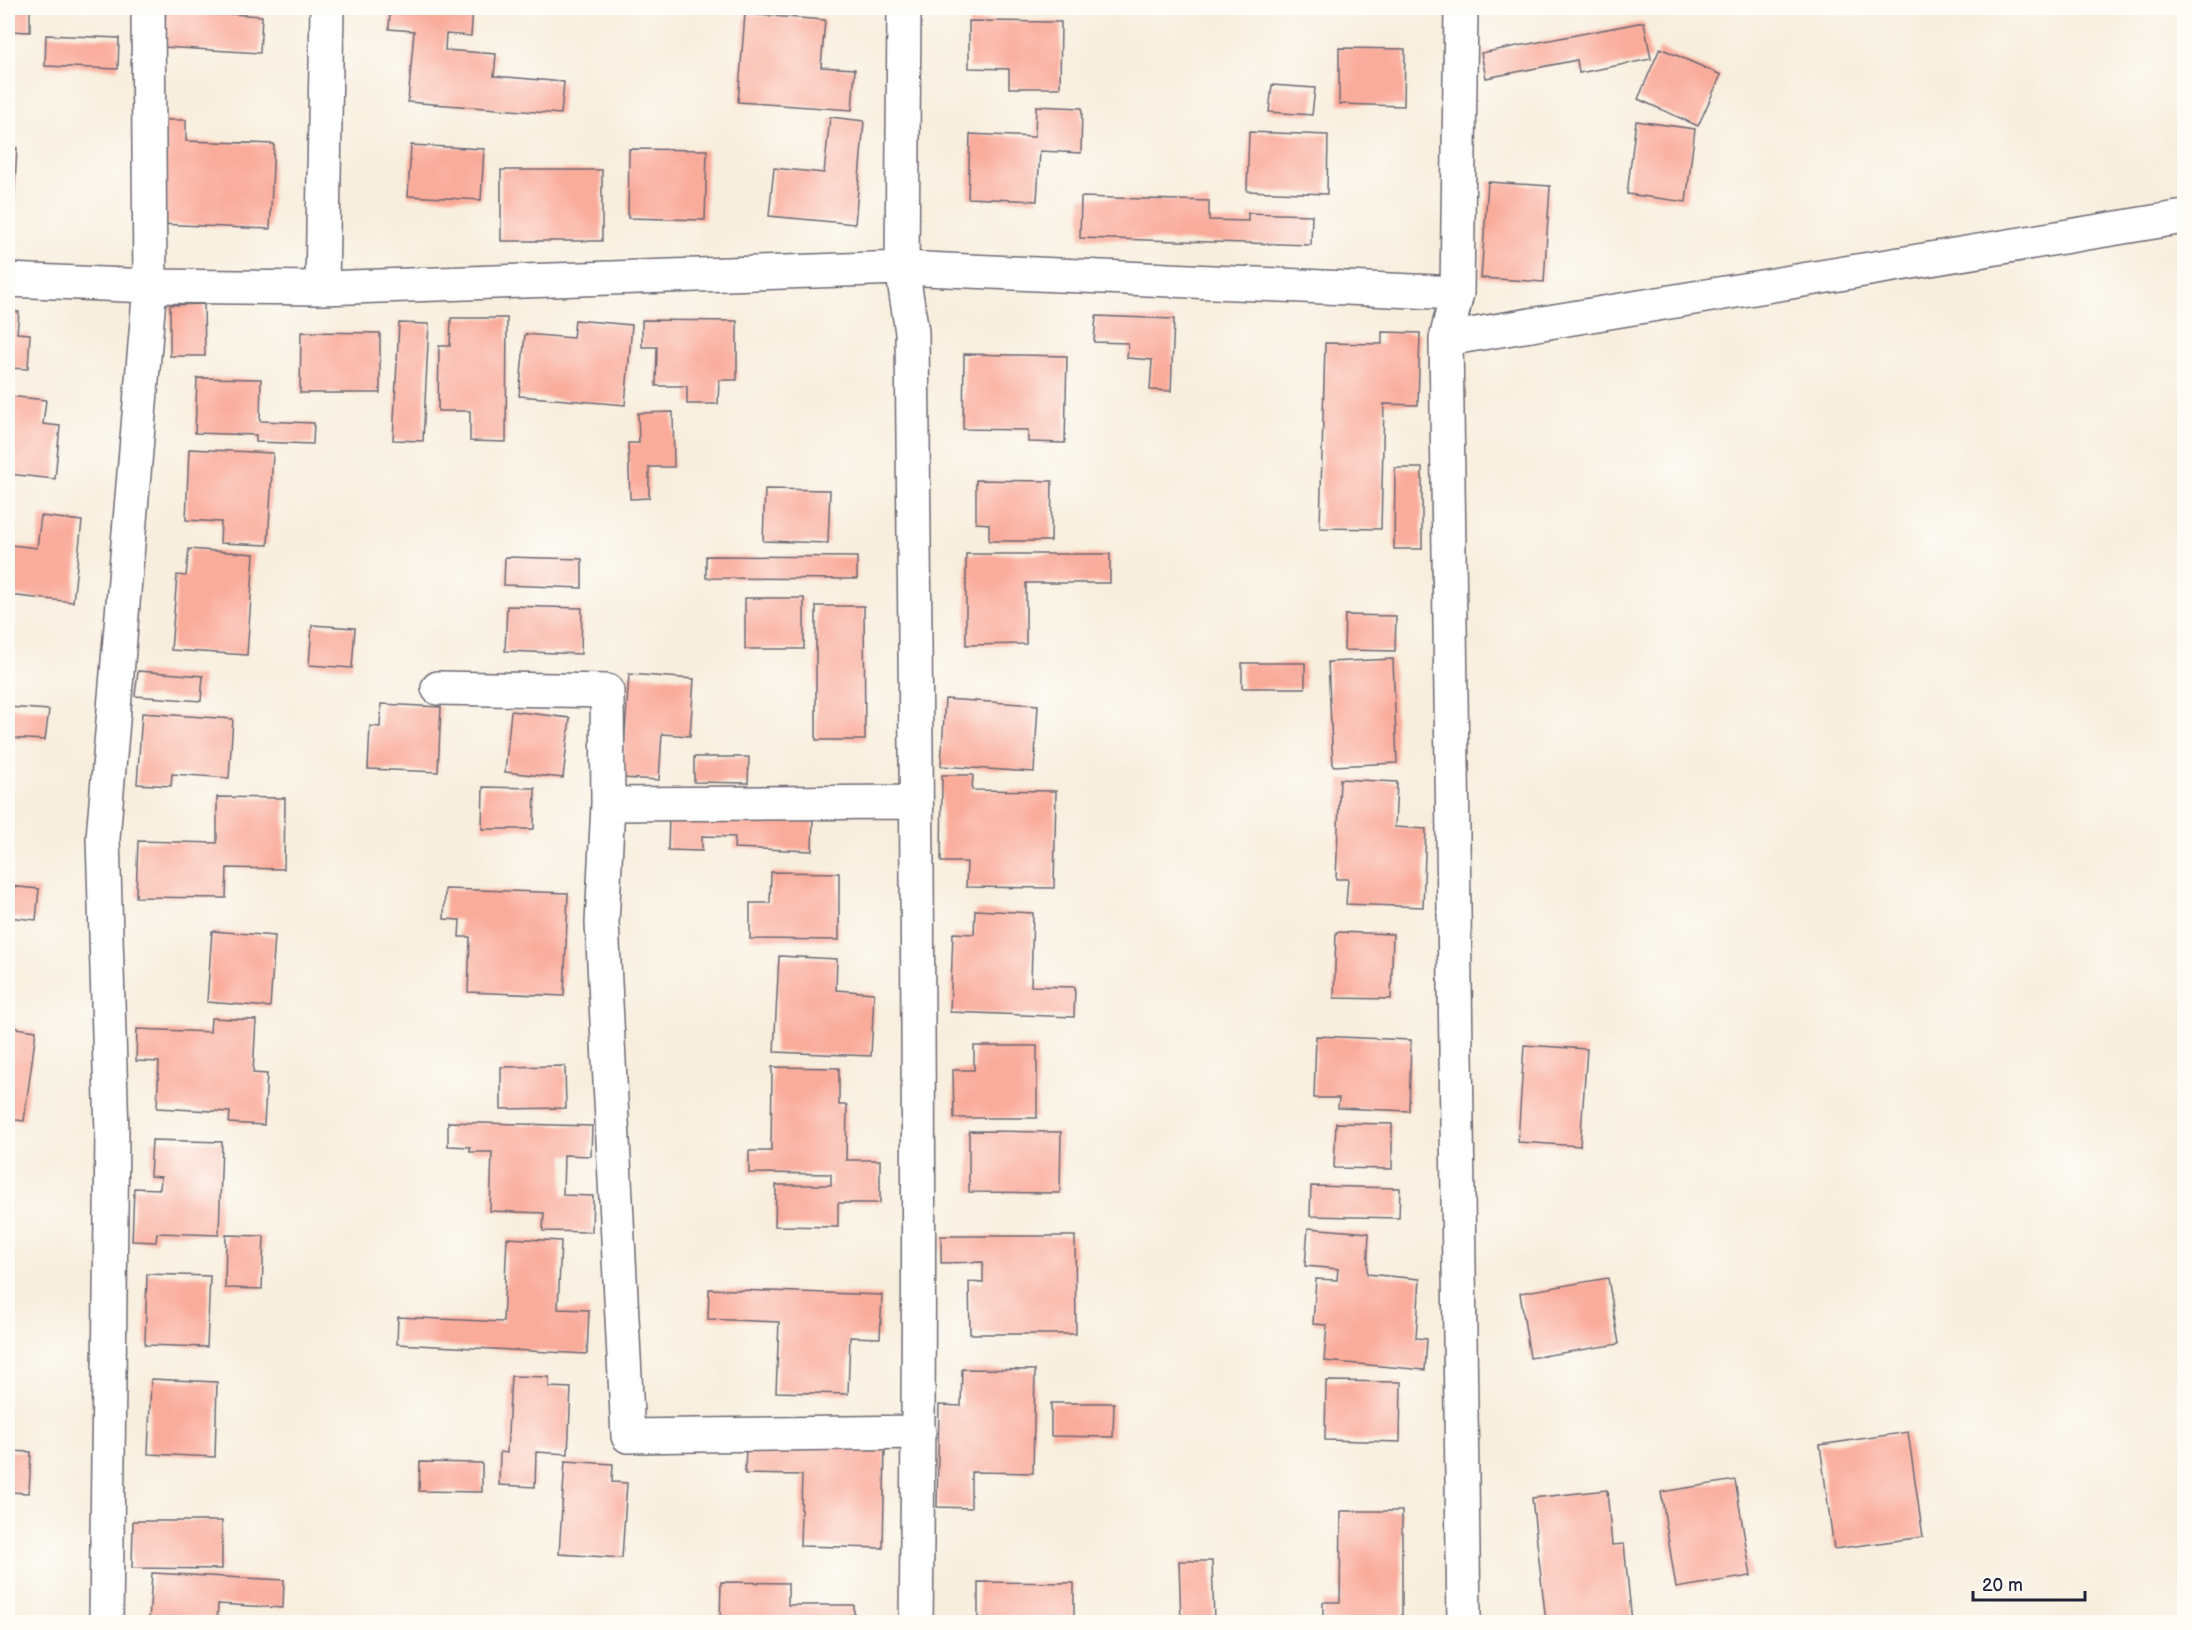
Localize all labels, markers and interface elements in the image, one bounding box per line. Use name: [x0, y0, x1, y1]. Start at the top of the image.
scale bar: [1973, 1564, 2086, 1602]
text: 20 m: [1982, 1575, 2023, 1596]

